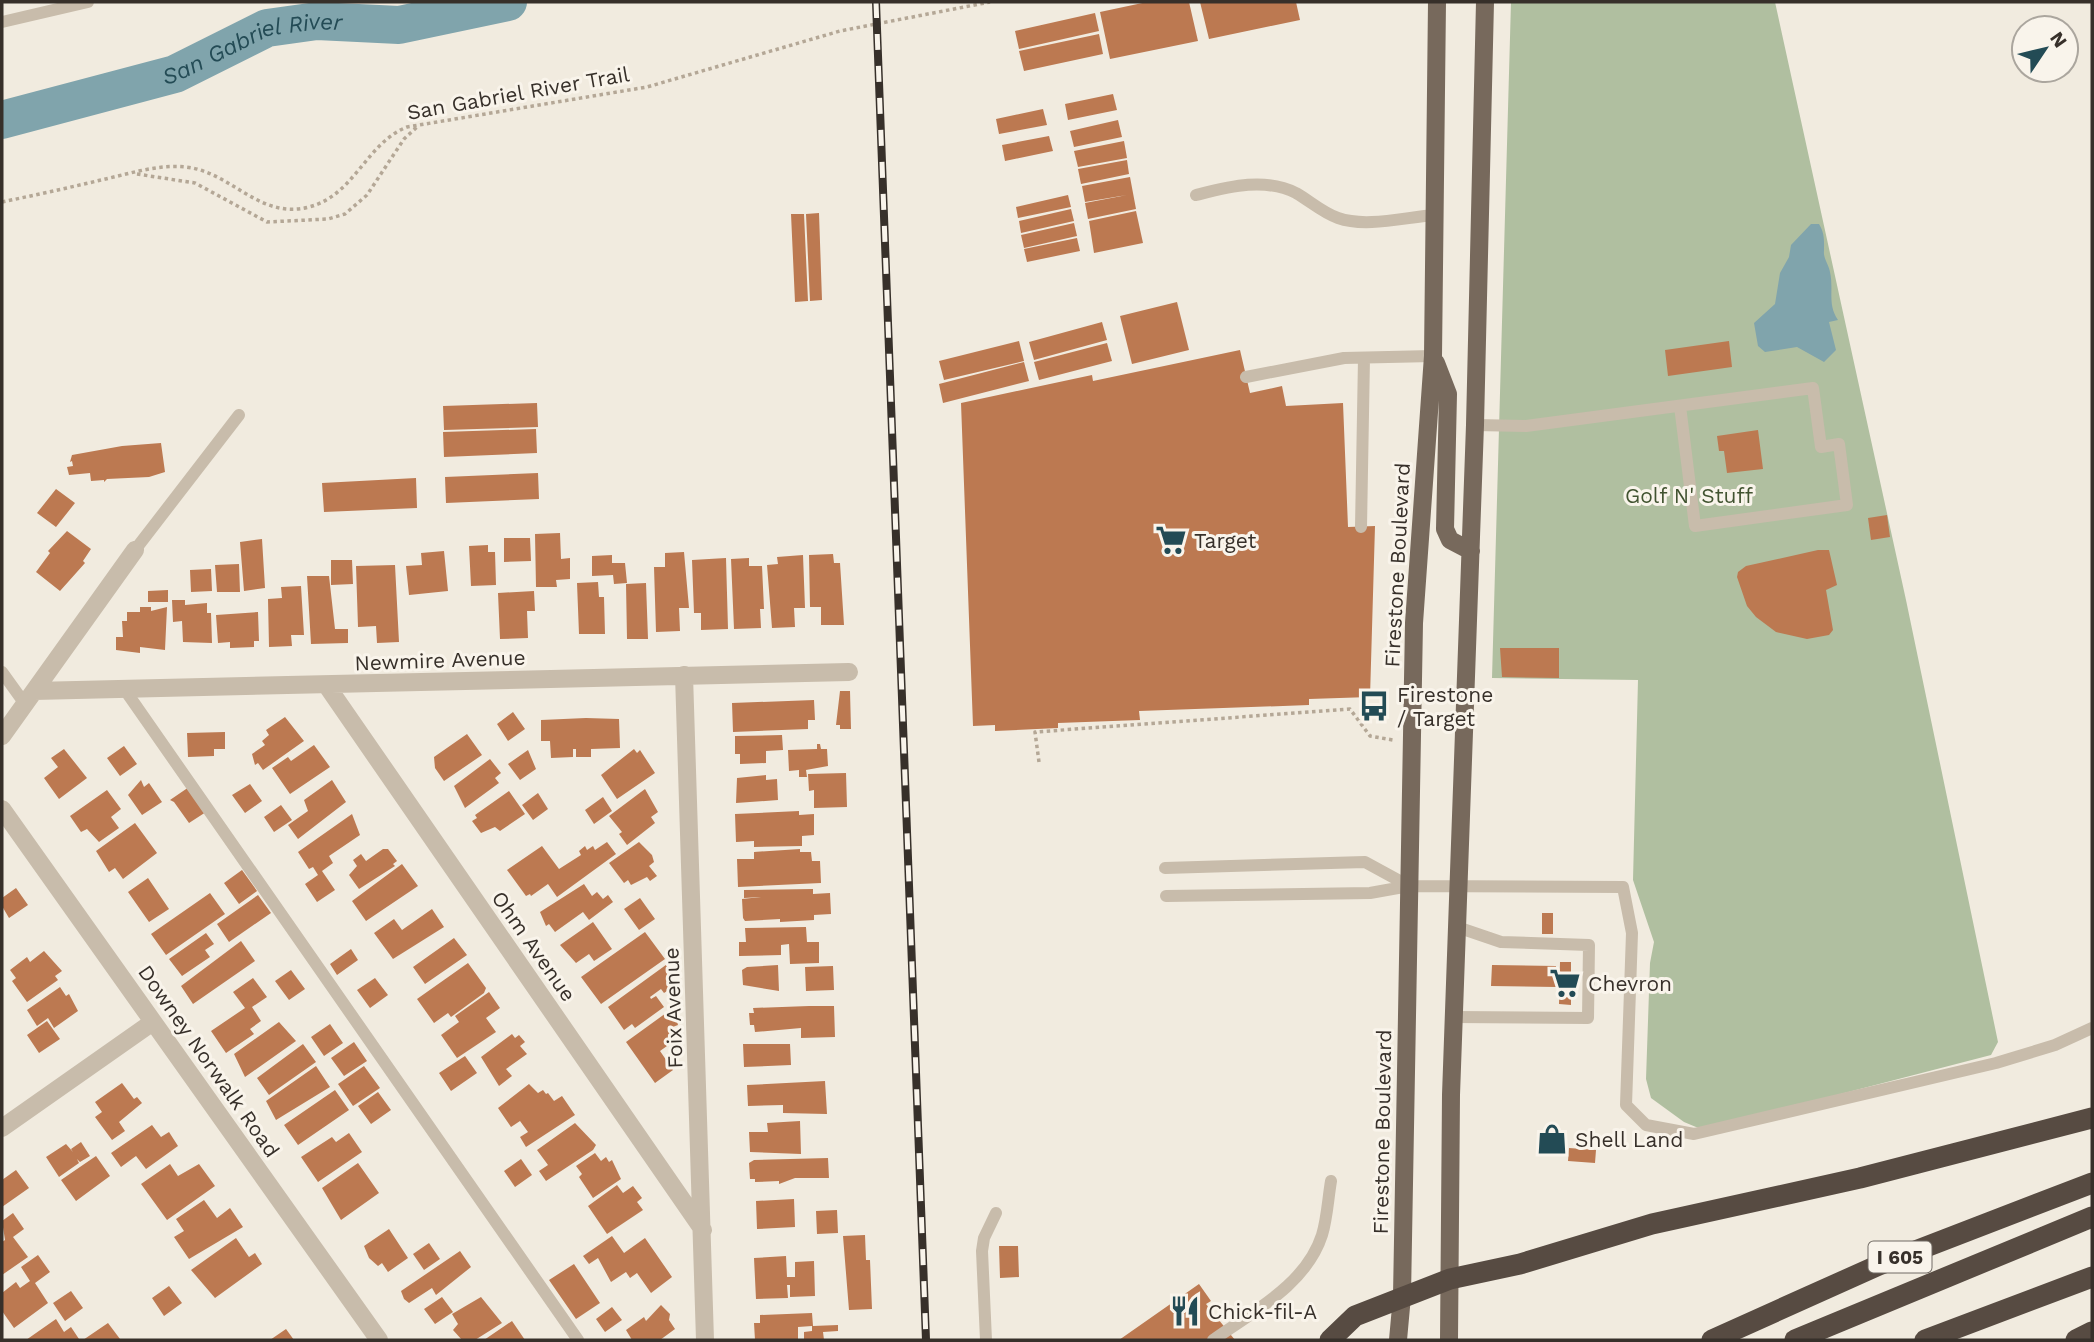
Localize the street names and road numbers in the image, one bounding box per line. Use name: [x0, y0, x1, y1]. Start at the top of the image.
street label: San Gabriel River Trail: [405, 61, 632, 125]
street label: Firestone Boulevard: [1379, 462, 1415, 668]
street label: Newmire Avenue: [354, 645, 526, 675]
street label: Ohm Avenue: [487, 886, 581, 1006]
street label: Foix Avenue: [658, 947, 688, 1069]
street label: Downey Norwalk Road: [133, 960, 285, 1162]
street label: Firestone Boulevard: [1368, 1029, 1396, 1235]
road number: I 605: [1868, 1242, 1932, 1273]

